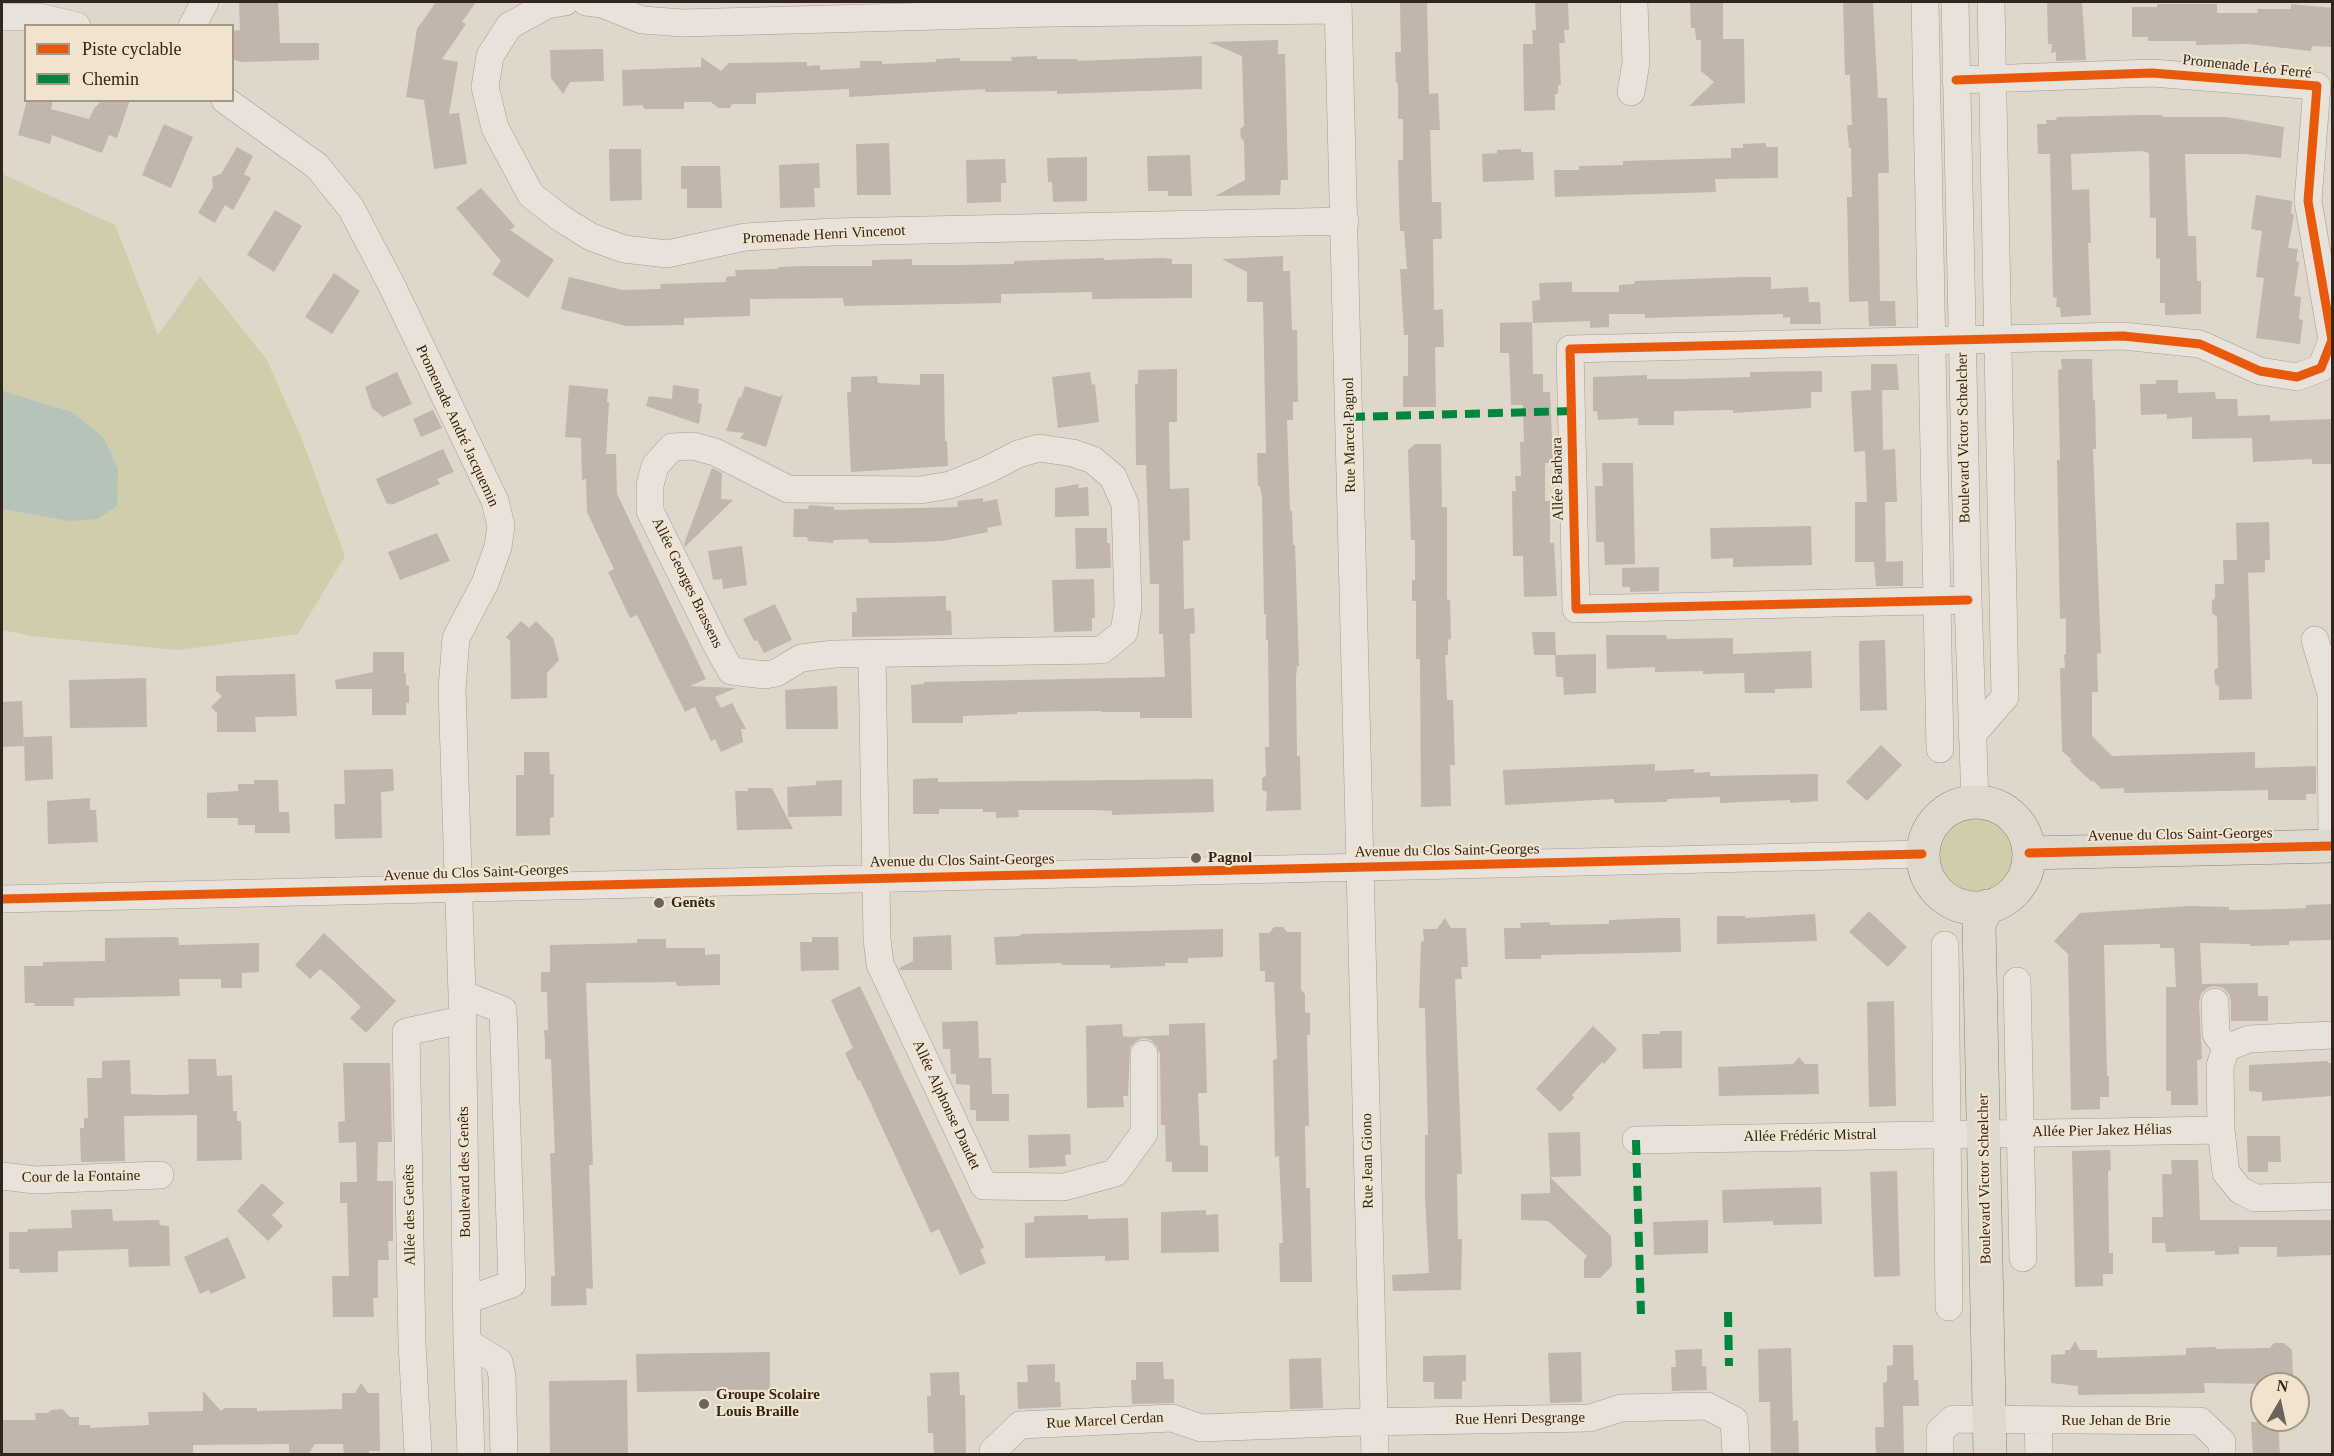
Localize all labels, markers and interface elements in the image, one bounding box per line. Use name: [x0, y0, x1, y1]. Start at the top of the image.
legend: [24, 24, 234, 102]
text: Piste cyclable: [82, 39, 181, 59]
street label: Promenade Léo Ferré: [2181, 51, 2313, 83]
text: Chemin: [82, 69, 139, 89]
street label: Promenade Henri Vincenot: [742, 222, 906, 248]
street label: Promenade André Jacquemin: [412, 342, 502, 510]
street label: Boulevard Victor Schœlcher: [1954, 352, 1974, 524]
street label: Rue Marcel Pagnol: [1340, 377, 1360, 493]
street label: Allée Barbara: [1548, 437, 1568, 521]
street label: Allée Georges Brassens: [648, 515, 726, 651]
street label: Avenue du Clos Saint-Georges: [2087, 824, 2273, 846]
street label: Avenue du Clos Saint-Georges: [1354, 840, 1540, 862]
place label: Pagnol: [1208, 849, 1252, 867]
street label: Avenue du Clos Saint-Georges: [869, 850, 1055, 872]
marker: Pagnol: [1189, 851, 1203, 865]
street label: Avenue du Clos Saint-Georges: [383, 861, 569, 885]
place label: Genêts: [671, 894, 715, 912]
marker: Genêts: [652, 896, 666, 910]
street label: Allée Alphonse Daudet: [908, 1037, 984, 1173]
street label: Boulevard Victor Schœlcher: [1975, 1093, 1995, 1265]
street label: Boulevard des Genêts: [455, 1106, 475, 1238]
street label: Rue Jean Giono: [1358, 1113, 1378, 1209]
street label: Allée Pier Jakez Hélias: [2032, 1121, 2172, 1141]
street label: Allée Frédéric Mistral: [1743, 1126, 1877, 1146]
street label: Allée des Genêts: [400, 1164, 420, 1266]
street label: Cour de la Fontaine: [21, 1167, 141, 1187]
north arrow: [2250, 1372, 2310, 1432]
text: N: [2276, 1376, 2290, 1395]
place label: Groupe Scolaire Louis Braille: [716, 1386, 820, 1421]
marker: Groupe Scolaire Louis Braille: [697, 1397, 711, 1411]
street label: Rue Marcel Cerdan: [1046, 1409, 1164, 1433]
street label: Rue Henri Desgrange: [1455, 1409, 1585, 1429]
street label: Rue Jehan de Brie: [2061, 1412, 2171, 1430]

